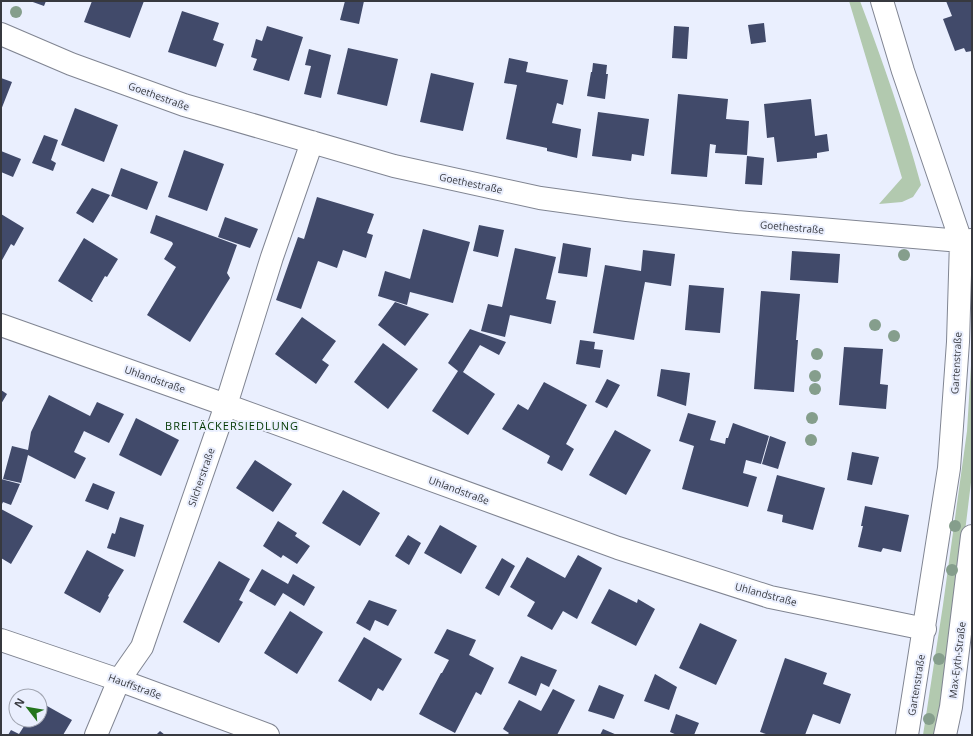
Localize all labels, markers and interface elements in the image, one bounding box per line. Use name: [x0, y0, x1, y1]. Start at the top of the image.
street label: Goethestraße: [127, 78, 192, 114]
street label: Goethestraße: [438, 169, 504, 197]
street label: Goethestraße: [759, 217, 825, 237]
street label: Gartenstraße: [947, 331, 965, 394]
street label: Uhlandstraße: [123, 362, 188, 396]
district label: BREITÄCKERSIEDLUNG: [165, 418, 299, 433]
street label: Silcherstraße: [184, 446, 218, 508]
street label: Uhlandstraße: [427, 473, 492, 508]
street label: Uhlandstraße: [733, 579, 799, 609]
street label: Max-Eyth-Straße: [945, 621, 969, 699]
street label: Gartenstraße: [904, 653, 928, 717]
street label: Hauffstraße: [106, 670, 164, 702]
north arrow: [8, 688, 48, 728]
text: N: [10, 695, 28, 710]

